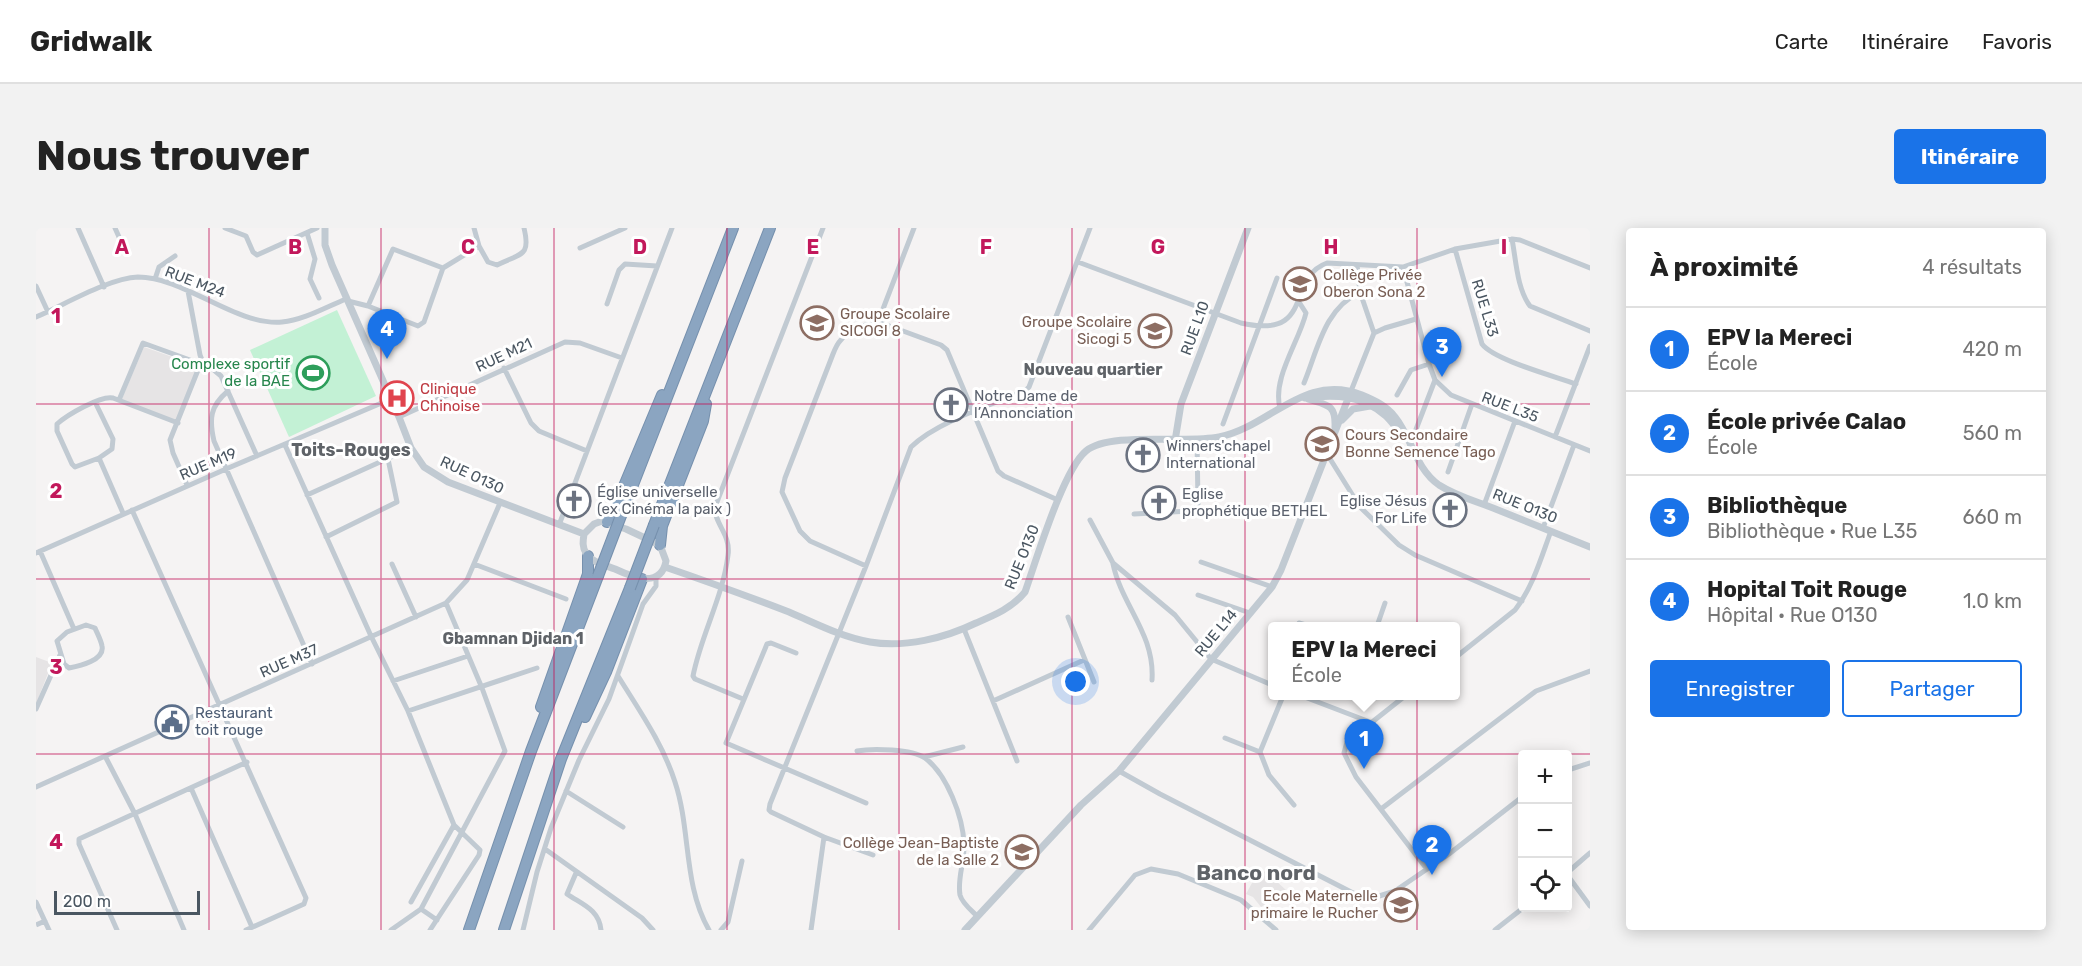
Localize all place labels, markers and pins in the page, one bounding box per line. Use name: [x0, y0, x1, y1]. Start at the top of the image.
school or university icon: Collège Privée Oberon Sona 2: [1282, 266, 1318, 302]
place label: Collège Privée Oberon Sona 2: [1323, 266, 1425, 301]
school or university icon: Groupe Scolaire SICOGI 8: [799, 305, 835, 341]
place label: Groupe Scolaire SICOGI 8: [840, 305, 950, 340]
pin: 4: [368, 310, 406, 359]
place label: Groupe Scolaire Sicogi 5: [1022, 313, 1132, 348]
school or university icon: Groupe Scolaire Sicogi 5: [1137, 313, 1173, 349]
pin: 3: [1422, 328, 1462, 377]
place label: Complexe sportif de la BAE: [171, 355, 290, 390]
sports icon: Complexe sportif de la BAE: [295, 355, 331, 391]
hospital icon: Clinique Chinoise: [379, 380, 415, 416]
place label: Clinique Chinoise: [420, 380, 480, 415]
church icon: Notre Dame de l’Annonciation: [933, 387, 969, 423]
place label: Notre Dame de l’Annonciation: [974, 387, 1078, 422]
school or university icon: Cours Secondaire Bonne Semence Tago: [1304, 426, 1340, 462]
place label: Cours Secondaire Bonne Semence Tago: [1345, 426, 1496, 461]
church icon: Winners'chapel International: [1125, 437, 1161, 473]
place label: Winners'chapel International: [1166, 437, 1271, 472]
church icon: Église universelle (ex Cinéma la paix ): [556, 483, 592, 519]
place label: Église universelle (ex Cinéma la paix ): [597, 483, 731, 518]
church icon: Eglise prophétique BETHEL: [1141, 485, 1177, 521]
place label: Eglise prophétique BETHEL: [1182, 485, 1328, 520]
place label: Eglise Jésus For Life: [1340, 492, 1427, 527]
church icon: Eglise Jésus For Life: [1432, 492, 1468, 528]
public building icon: Restaurant toit rouge: [154, 704, 190, 740]
place label: Restaurant toit rouge: [195, 704, 273, 739]
pin: 1: [1344, 720, 1384, 769]
pin: 2: [1412, 826, 1452, 875]
place label: Collège Jean-Baptiste de la Salle 2: [843, 834, 999, 869]
school or university icon: Collège Jean-Baptiste de la Salle 2: [1004, 834, 1040, 870]
place label: Ecole Maternelle primaire le Rucher: [1251, 887, 1378, 922]
school or university icon: Ecole Maternelle primaire le Rucher: [1383, 887, 1419, 923]

